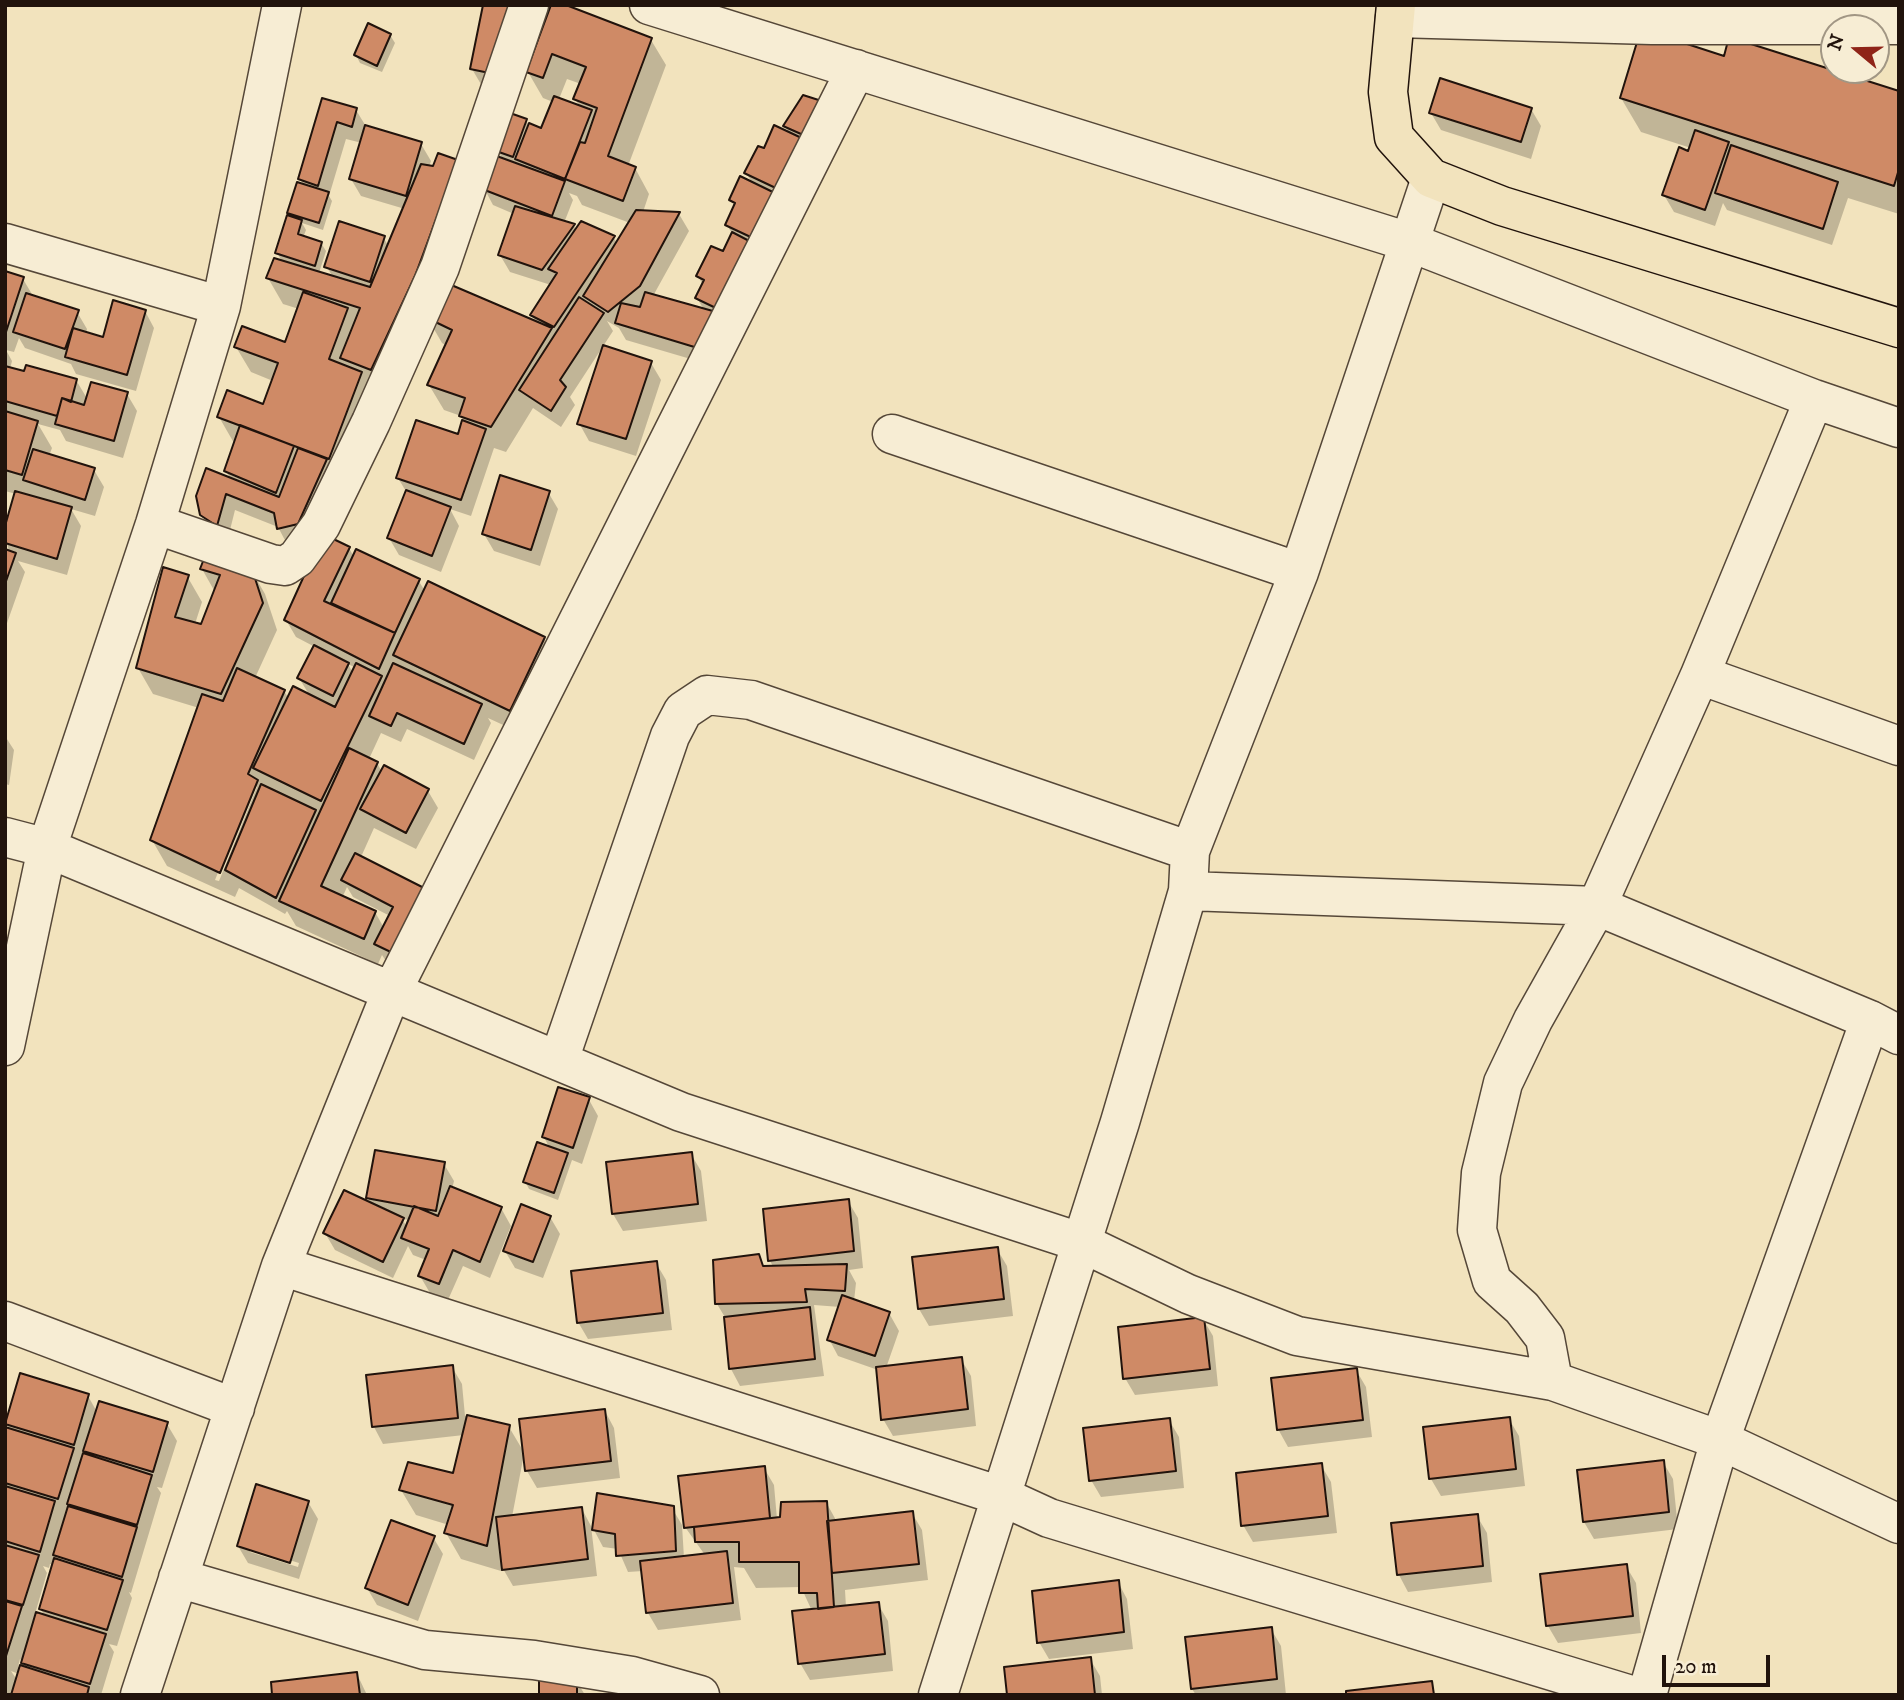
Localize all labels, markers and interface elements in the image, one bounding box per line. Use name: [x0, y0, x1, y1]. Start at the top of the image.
north arrow: [1820, 14, 1890, 84]
text: N: [1823, 32, 1850, 54]
scale bar: [1666, 1640, 1774, 1684]
text: 20 m: [1675, 1654, 1717, 1680]

